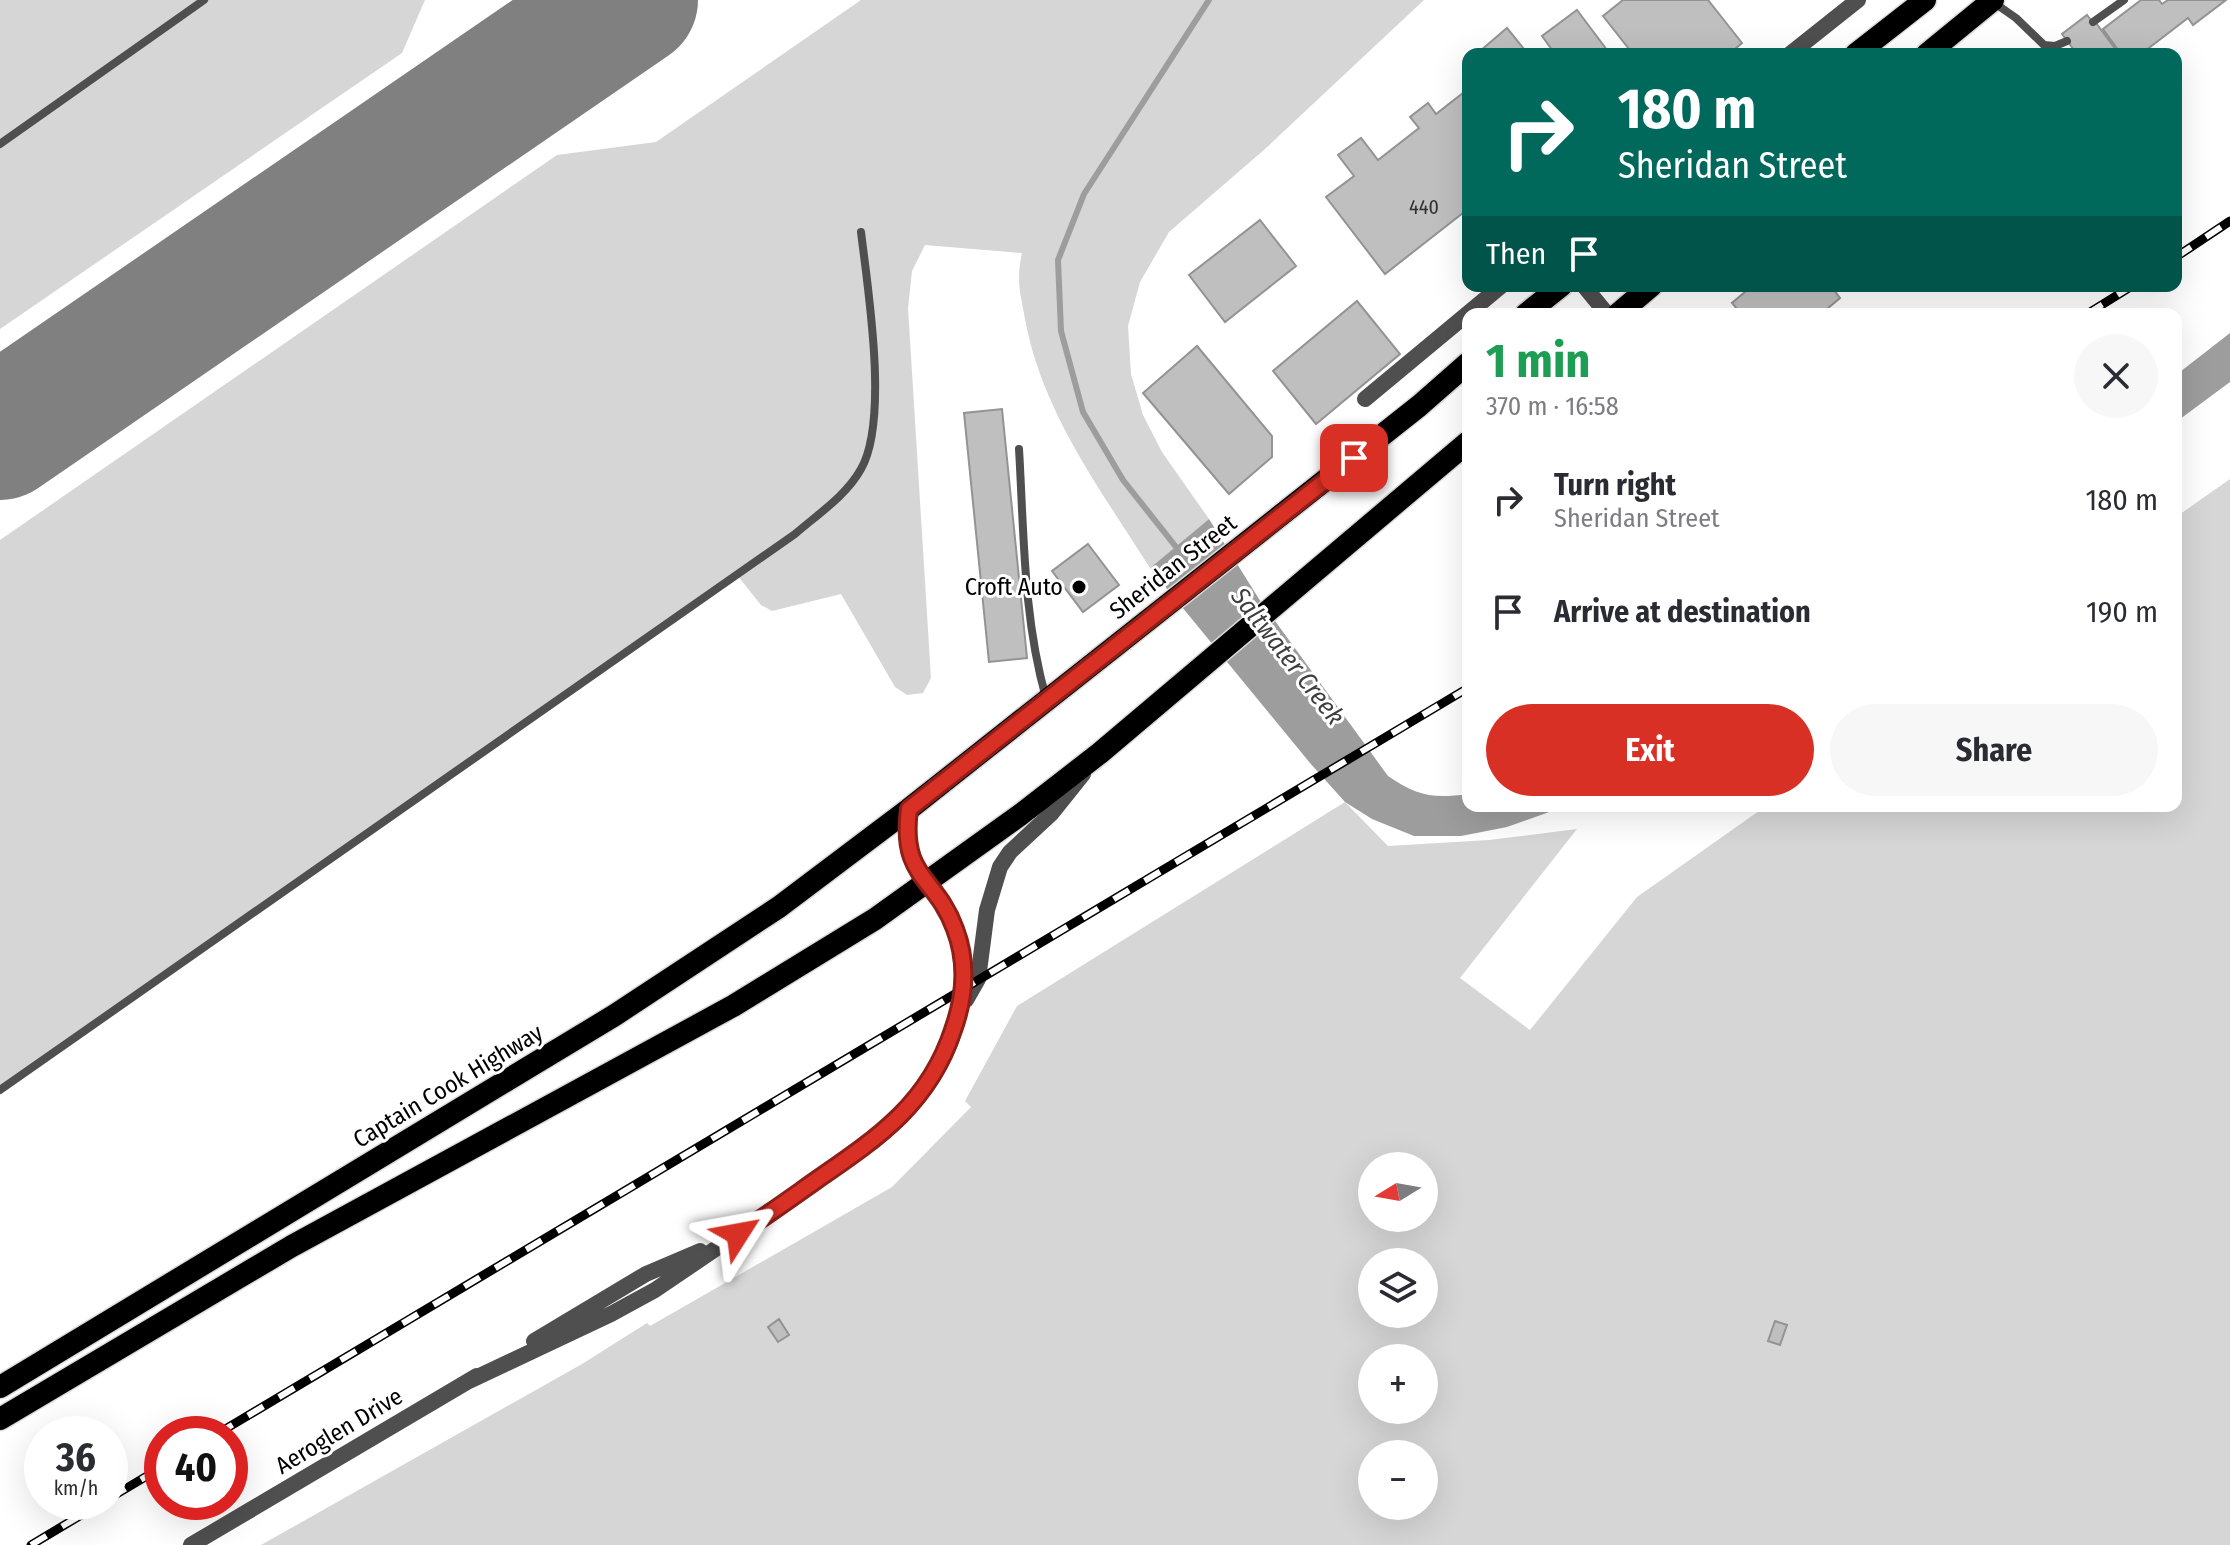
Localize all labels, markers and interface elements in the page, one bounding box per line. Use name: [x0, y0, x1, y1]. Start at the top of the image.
text: 180 m: [1618, 76, 1756, 143]
icon: right: [1486, 80, 1590, 184]
text: Sheridan Street: [1618, 144, 1847, 188]
house number: 440: [1409, 195, 1439, 219]
icon: arrive: [1562, 232, 1606, 276]
text: Then: [1486, 236, 1546, 272]
text: 1 min: [1486, 332, 1591, 390]
button: close: [2074, 334, 2158, 418]
text: 370 m · 16:58: [1486, 391, 1619, 422]
pin: [1320, 424, 1388, 492]
icon: arrive: [1332, 436, 1376, 480]
text: Turn right: [1554, 467, 1676, 503]
icon: right: [1486, 478, 1530, 522]
text: 180 m: [2086, 482, 2158, 518]
text: Sheridan Street: [1554, 503, 1720, 534]
street label: Sheridan Street: [1104, 509, 1242, 625]
place label: Croft Auto: [965, 573, 1063, 601]
marker: Croft Auto: [1070, 578, 1088, 596]
water label: Saltwater Creek: [1224, 581, 1351, 731]
icon: arrive: [1486, 590, 1530, 634]
text: Arrive at destination: [1554, 594, 1811, 630]
text: 190 m: [2086, 594, 2158, 630]
button: Exit: [1486, 704, 1814, 796]
button: Share: [1830, 704, 2158, 796]
street label: Captain Cook Highway: [348, 1018, 548, 1154]
north arrow: [1358, 1152, 1438, 1232]
map controls: [1358, 1152, 1438, 1520]
position arrow: [696, 1192, 780, 1276]
button: layers: [1358, 1248, 1438, 1328]
button: +: [1358, 1344, 1438, 1424]
street label: Aeroglen Drive: [270, 1382, 408, 1480]
speed limit sign: 40: [144, 1416, 248, 1520]
text: 36: [56, 1434, 96, 1482]
button: −: [1358, 1440, 1438, 1520]
text: km/h: [54, 1476, 98, 1500]

